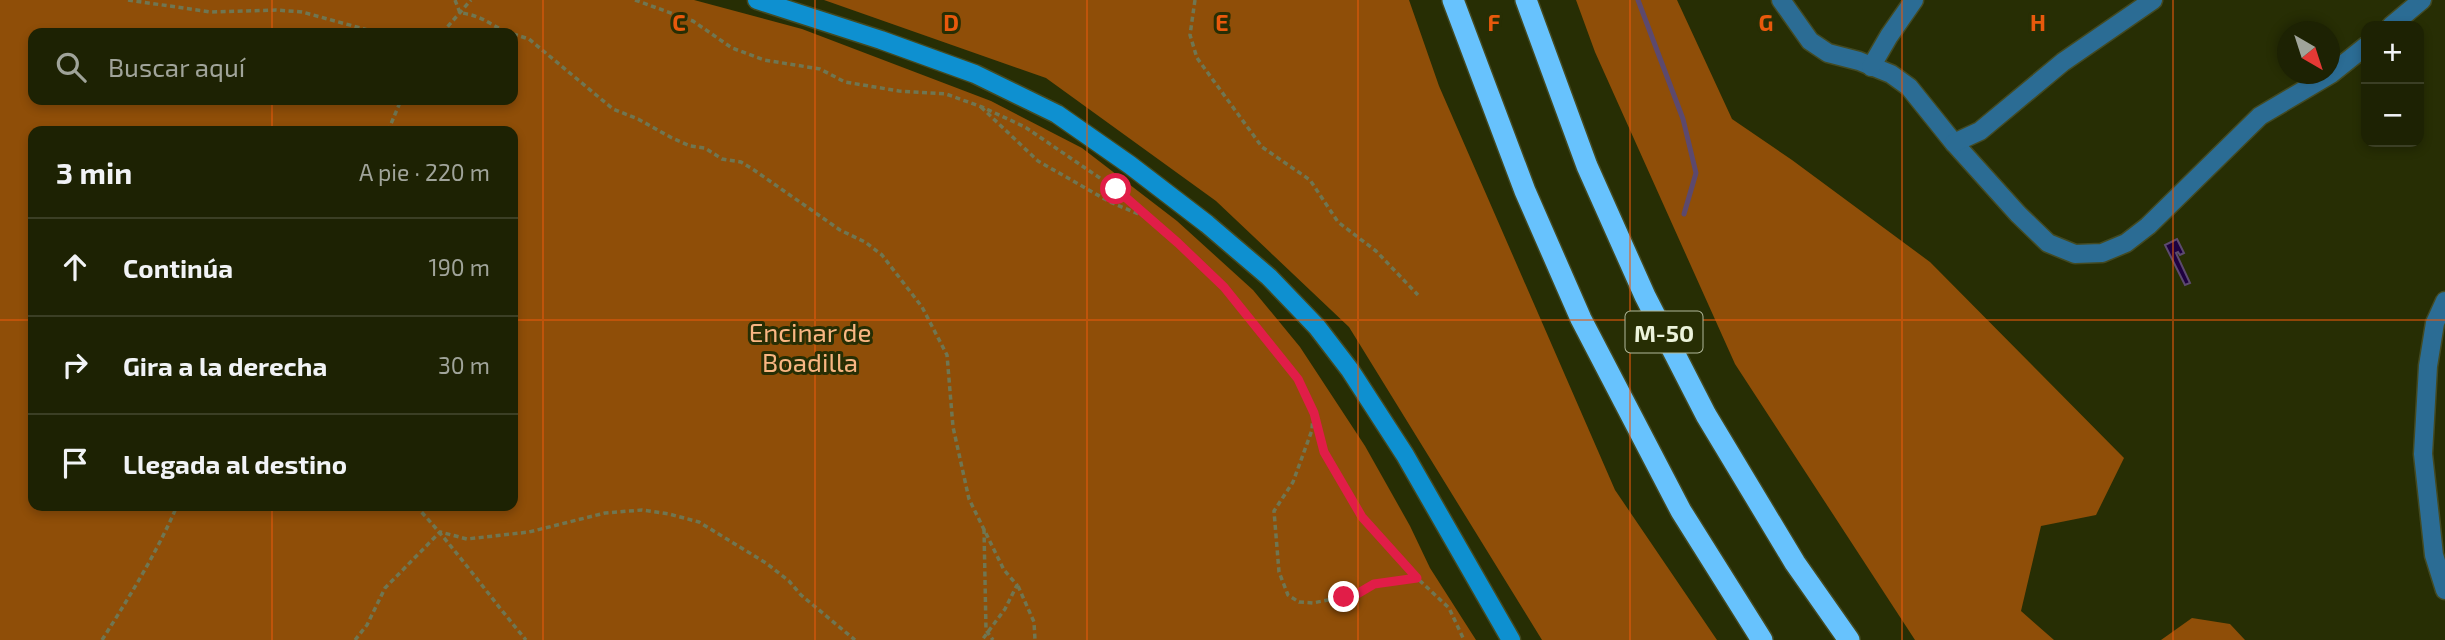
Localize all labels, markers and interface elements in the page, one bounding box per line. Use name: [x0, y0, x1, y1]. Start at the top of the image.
text: C: [672, 8, 686, 36]
text: D: [943, 8, 959, 36]
text: E: [1215, 8, 1229, 36]
text: F: [1488, 8, 1501, 36]
text: G: [1759, 8, 1773, 36]
text: H: [2030, 8, 2046, 36]
north arrow: [2277, 21, 2340, 84]
map controls: [2361, 21, 2424, 147]
button: +: [2361, 21, 2424, 84]
search box: [28, 28, 518, 105]
icon: search: [52, 48, 90, 86]
text: Buscar aquí: [108, 51, 245, 82]
button: −: [2361, 84, 2424, 147]
text: 3 min: [56, 154, 132, 190]
text: A pie · 220 m: [359, 158, 490, 186]
route start: [1100, 173, 1131, 204]
icon: ahead: [56, 248, 94, 286]
text: Continúa: [123, 252, 233, 283]
text: 190 m: [429, 253, 490, 281]
road number: M-50: [1626, 312, 1702, 352]
park label: Encinar de Boadilla: [749, 316, 871, 377]
icon: right: [56, 346, 94, 384]
text: Gira a la derecha: [123, 350, 327, 381]
text: 30 m: [438, 351, 490, 379]
icon: arrive: [56, 444, 94, 482]
text: Llegada al destino: [123, 448, 347, 479]
route end: [1328, 581, 1359, 612]

